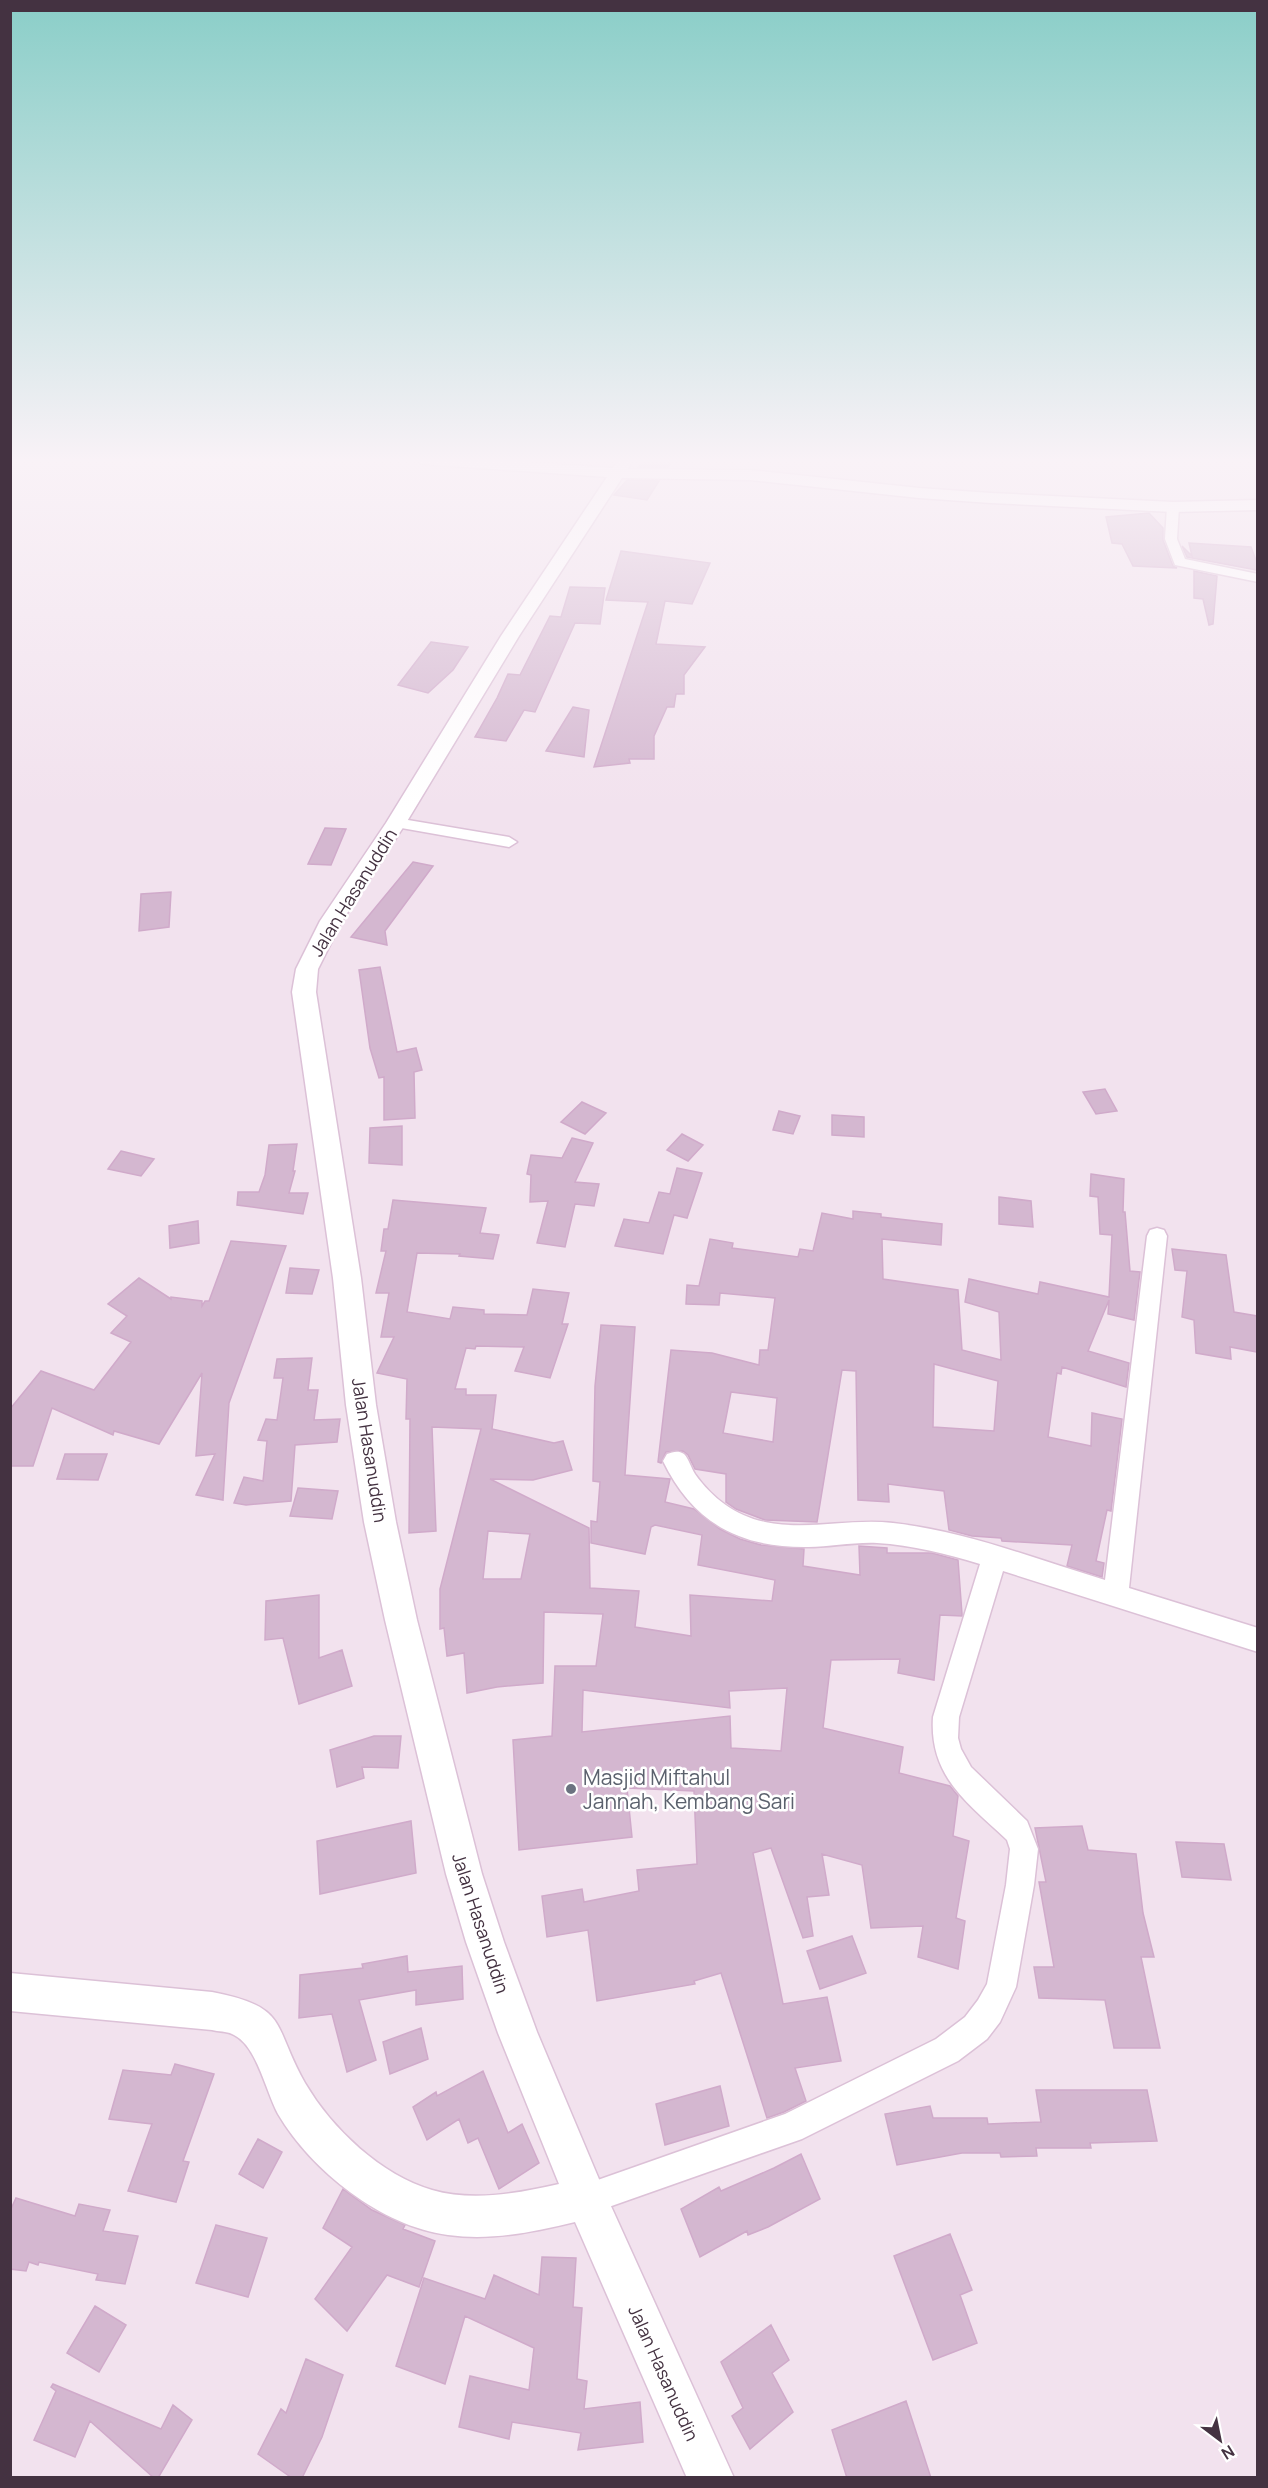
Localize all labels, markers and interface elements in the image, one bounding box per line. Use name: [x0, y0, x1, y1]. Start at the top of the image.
street label: Jalan Hasanuddin: [304, 824, 402, 960]
street label: Jalan Hasanuddin: [347, 1376, 393, 1524]
place label: Masjid Miftahul Jannah, Kembang Sari: [583, 1763, 795, 1815]
marker: Masjid Miftahul Jannah, Kembang Sari: [564, 1782, 578, 1796]
street label: Jalan Hasanuddin: [447, 1850, 515, 1996]
street label: Jalan Hasanuddin: [623, 2301, 705, 2445]
north arrow: [1190, 2410, 1250, 2470]
text: N: [1217, 2440, 1239, 2465]

